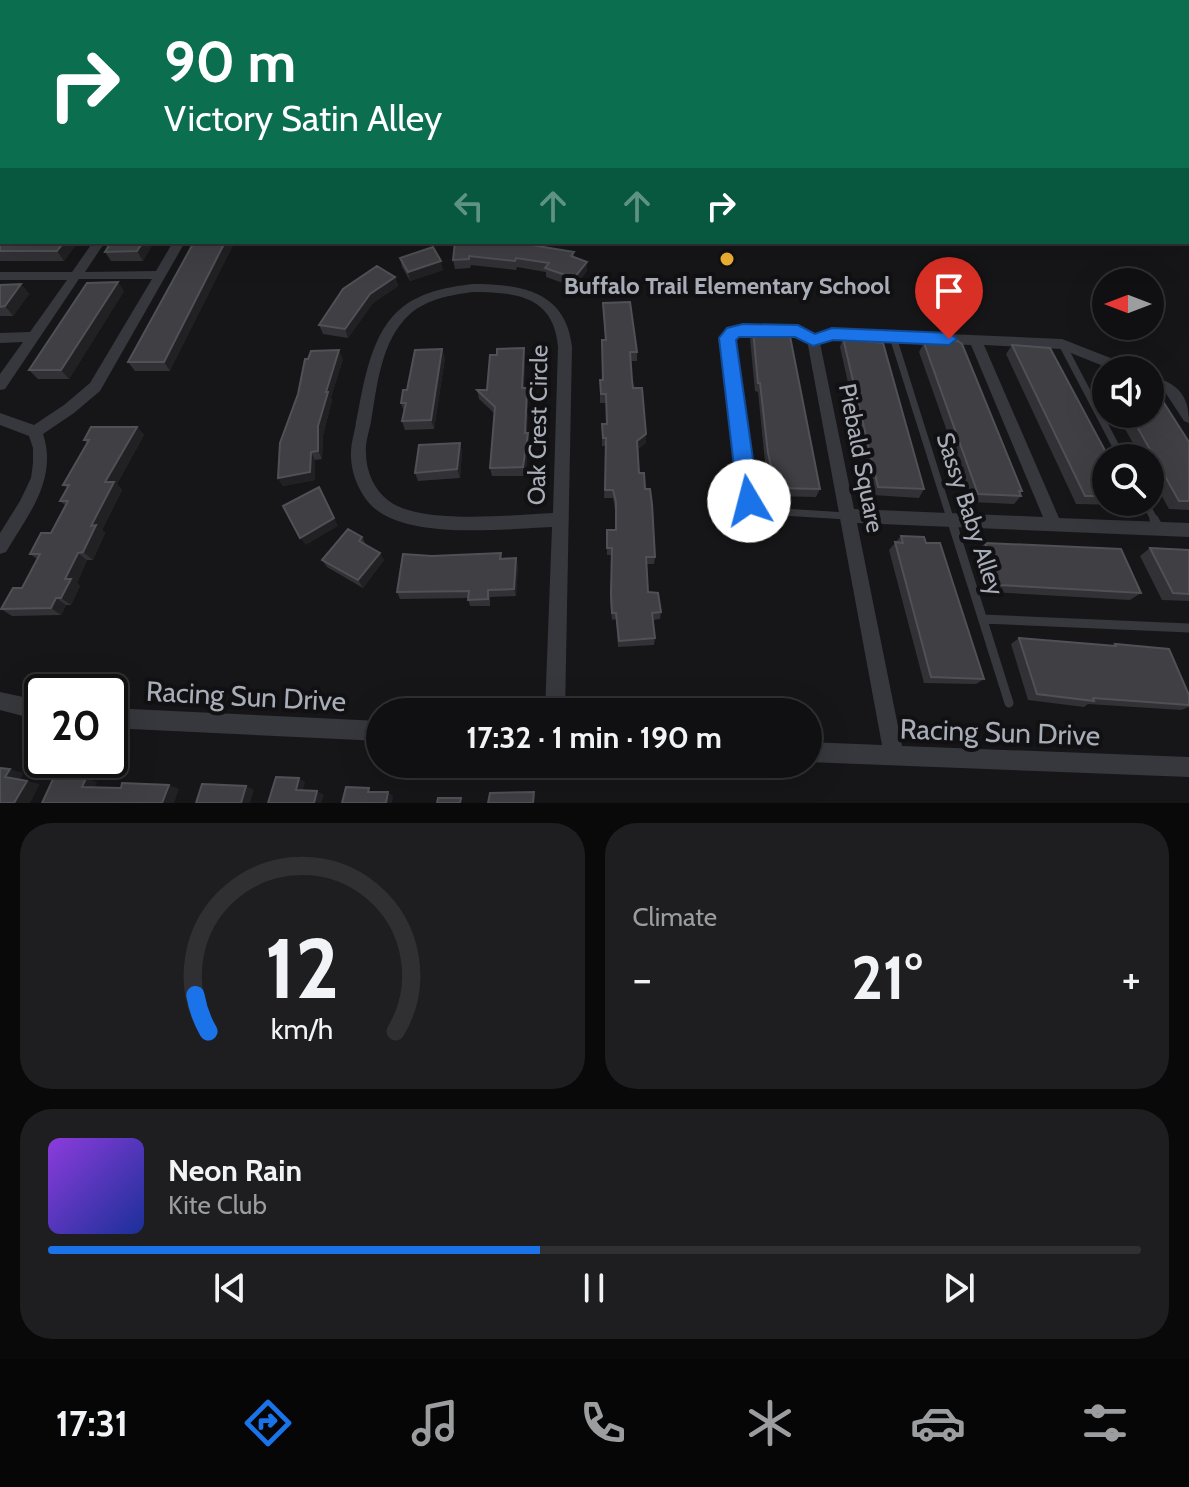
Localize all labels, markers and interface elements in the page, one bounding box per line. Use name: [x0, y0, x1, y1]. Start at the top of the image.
text: 90 m: [164, 28, 296, 96]
icon: right: [32, 32, 136, 136]
text: Victory Satin Alley: [164, 96, 442, 140]
icon: left: [447, 184, 491, 228]
icon: ahead: [531, 184, 575, 228]
icon: ahead: [615, 184, 659, 228]
icon: right: [699, 184, 743, 228]
marker: Buffalo Trail Elementary School: [718, 250, 736, 268]
pin: [915, 257, 983, 339]
north arrow: [1092, 268, 1164, 340]
map controls: [1092, 268, 1164, 516]
icon: arrive: [927, 269, 971, 313]
place label: Buffalo Trail Elementary School: [564, 271, 890, 300]
street label: Oak Crest Circle: [522, 345, 553, 505]
button: sound: [1092, 356, 1164, 428]
street label: Piebald Square: [833, 381, 890, 535]
street label: Sassy Baby Alley: [931, 429, 1010, 599]
button: search: [1092, 444, 1164, 516]
position arrow: [707, 459, 791, 543]
speed limit sign: 20: [24, 674, 128, 778]
street label: Racing Sun Drive: [145, 674, 347, 718]
street label: Racing Sun Drive: [899, 712, 1101, 752]
text: 17:32 · 1 min · 190 m: [466, 719, 722, 756]
text: Climate: [633, 901, 717, 933]
text: 12: [265, 918, 340, 1019]
text: 21°: [851, 941, 922, 1014]
text: −: [633, 952, 652, 1005]
text: +: [1122, 952, 1141, 1005]
text: km/h: [271, 1011, 334, 1046]
text: Neon Rain: [168, 1152, 302, 1189]
text: Kite Club: [168, 1189, 267, 1221]
icon: previous: [208, 1266, 252, 1310]
icon: pause: [572, 1266, 616, 1310]
icon: next: [937, 1266, 981, 1310]
icon: directions: [240, 1395, 296, 1451]
icon: music: [407, 1395, 463, 1451]
icon: phone: [575, 1395, 631, 1451]
icon: climate: [742, 1395, 798, 1451]
icon: car: [910, 1395, 966, 1451]
icon: filters: [1077, 1395, 1133, 1451]
text: 17:31: [56, 1401, 128, 1445]

